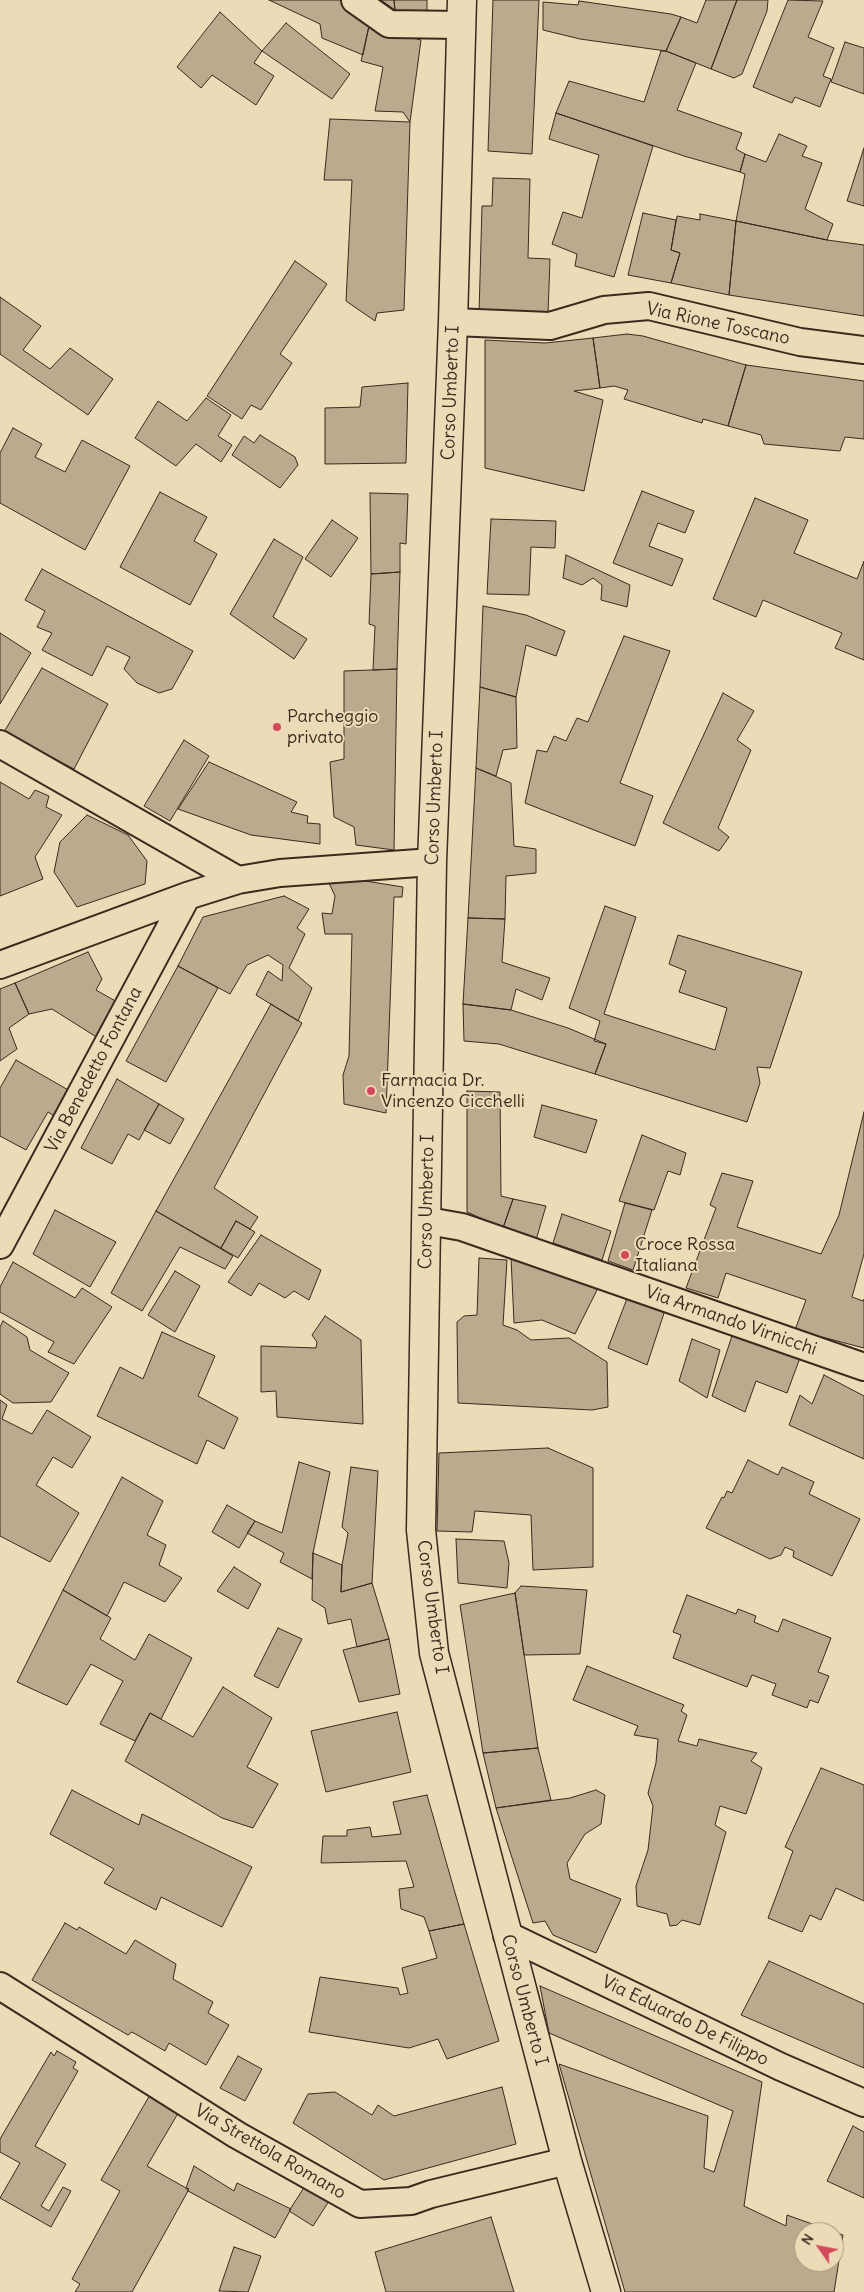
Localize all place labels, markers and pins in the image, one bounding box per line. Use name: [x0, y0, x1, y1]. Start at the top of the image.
place label: Parcheggio privato: [287, 706, 378, 749]
marker: Parcheggio privato: [271, 721, 283, 733]
place label: Farmacia Dr. Vincenzo Cicchelli: [381, 1070, 525, 1112]
marker: Farmacia Dr. Vincenzo Cicchelli: [365, 1085, 377, 1097]
place label: Croce Rossa Italiana: [635, 1234, 735, 1276]
marker: Croce Rossa Italiana: [619, 1249, 631, 1261]

